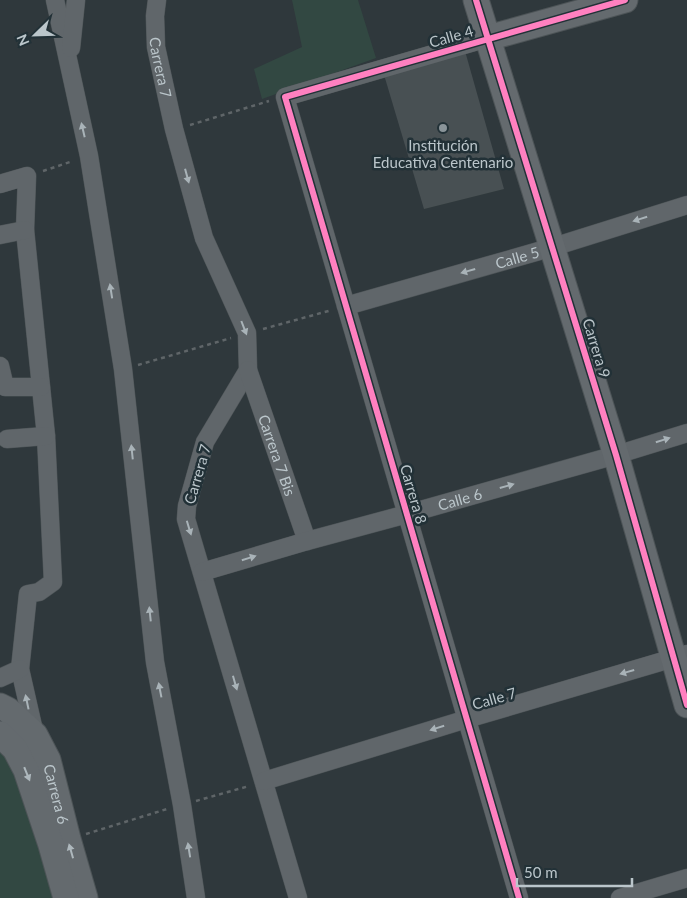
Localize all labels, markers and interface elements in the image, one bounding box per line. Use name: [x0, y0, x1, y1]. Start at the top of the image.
north arrow: [10, 10, 60, 60]
street label: Calle 4: [427, 21, 475, 51]
text: N: [13, 32, 33, 49]
street label: Carrera 7: [147, 37, 176, 100]
marker: Institución Educativa Centenario: [437, 122, 449, 134]
one-way arrow: [79, 123, 87, 138]
place label: Institución Educativa Centenario: [373, 136, 513, 171]
one-way arrow: [184, 169, 192, 184]
one-way arrow: [633, 216, 648, 224]
street label: Calle 5: [493, 242, 541, 272]
one-way arrow: [460, 268, 475, 276]
one-way arrow: [106, 283, 114, 299]
street label: Carrera 9: [579, 316, 615, 380]
one-way arrow: [240, 321, 248, 336]
street label: Carrera 7 Bis: [255, 412, 300, 498]
one-way arrow: [655, 436, 670, 444]
street label: Carrera 7: [180, 442, 214, 506]
one-way arrow: [128, 444, 136, 460]
street label: Carrera 8: [397, 462, 431, 526]
one-way arrow: [499, 482, 514, 490]
street label: Calle 6: [436, 484, 484, 514]
one-way arrow: [185, 520, 193, 535]
one-way arrow: [242, 553, 257, 561]
one-way arrow: [146, 605, 154, 621]
one-way arrow: [619, 669, 634, 677]
one-way arrow: [232, 676, 240, 691]
one-way arrow: [156, 681, 164, 697]
street label: Calle 7: [470, 683, 518, 713]
one-way arrow: [23, 693, 31, 709]
one-way arrow: [430, 725, 445, 733]
street label: Carrera 6: [40, 762, 73, 826]
one-way arrow: [24, 766, 31, 781]
one-way arrow: [185, 841, 193, 857]
one-way arrow: [67, 844, 75, 859]
scale bar: [517, 856, 632, 888]
text: 50 m: [524, 863, 558, 881]

